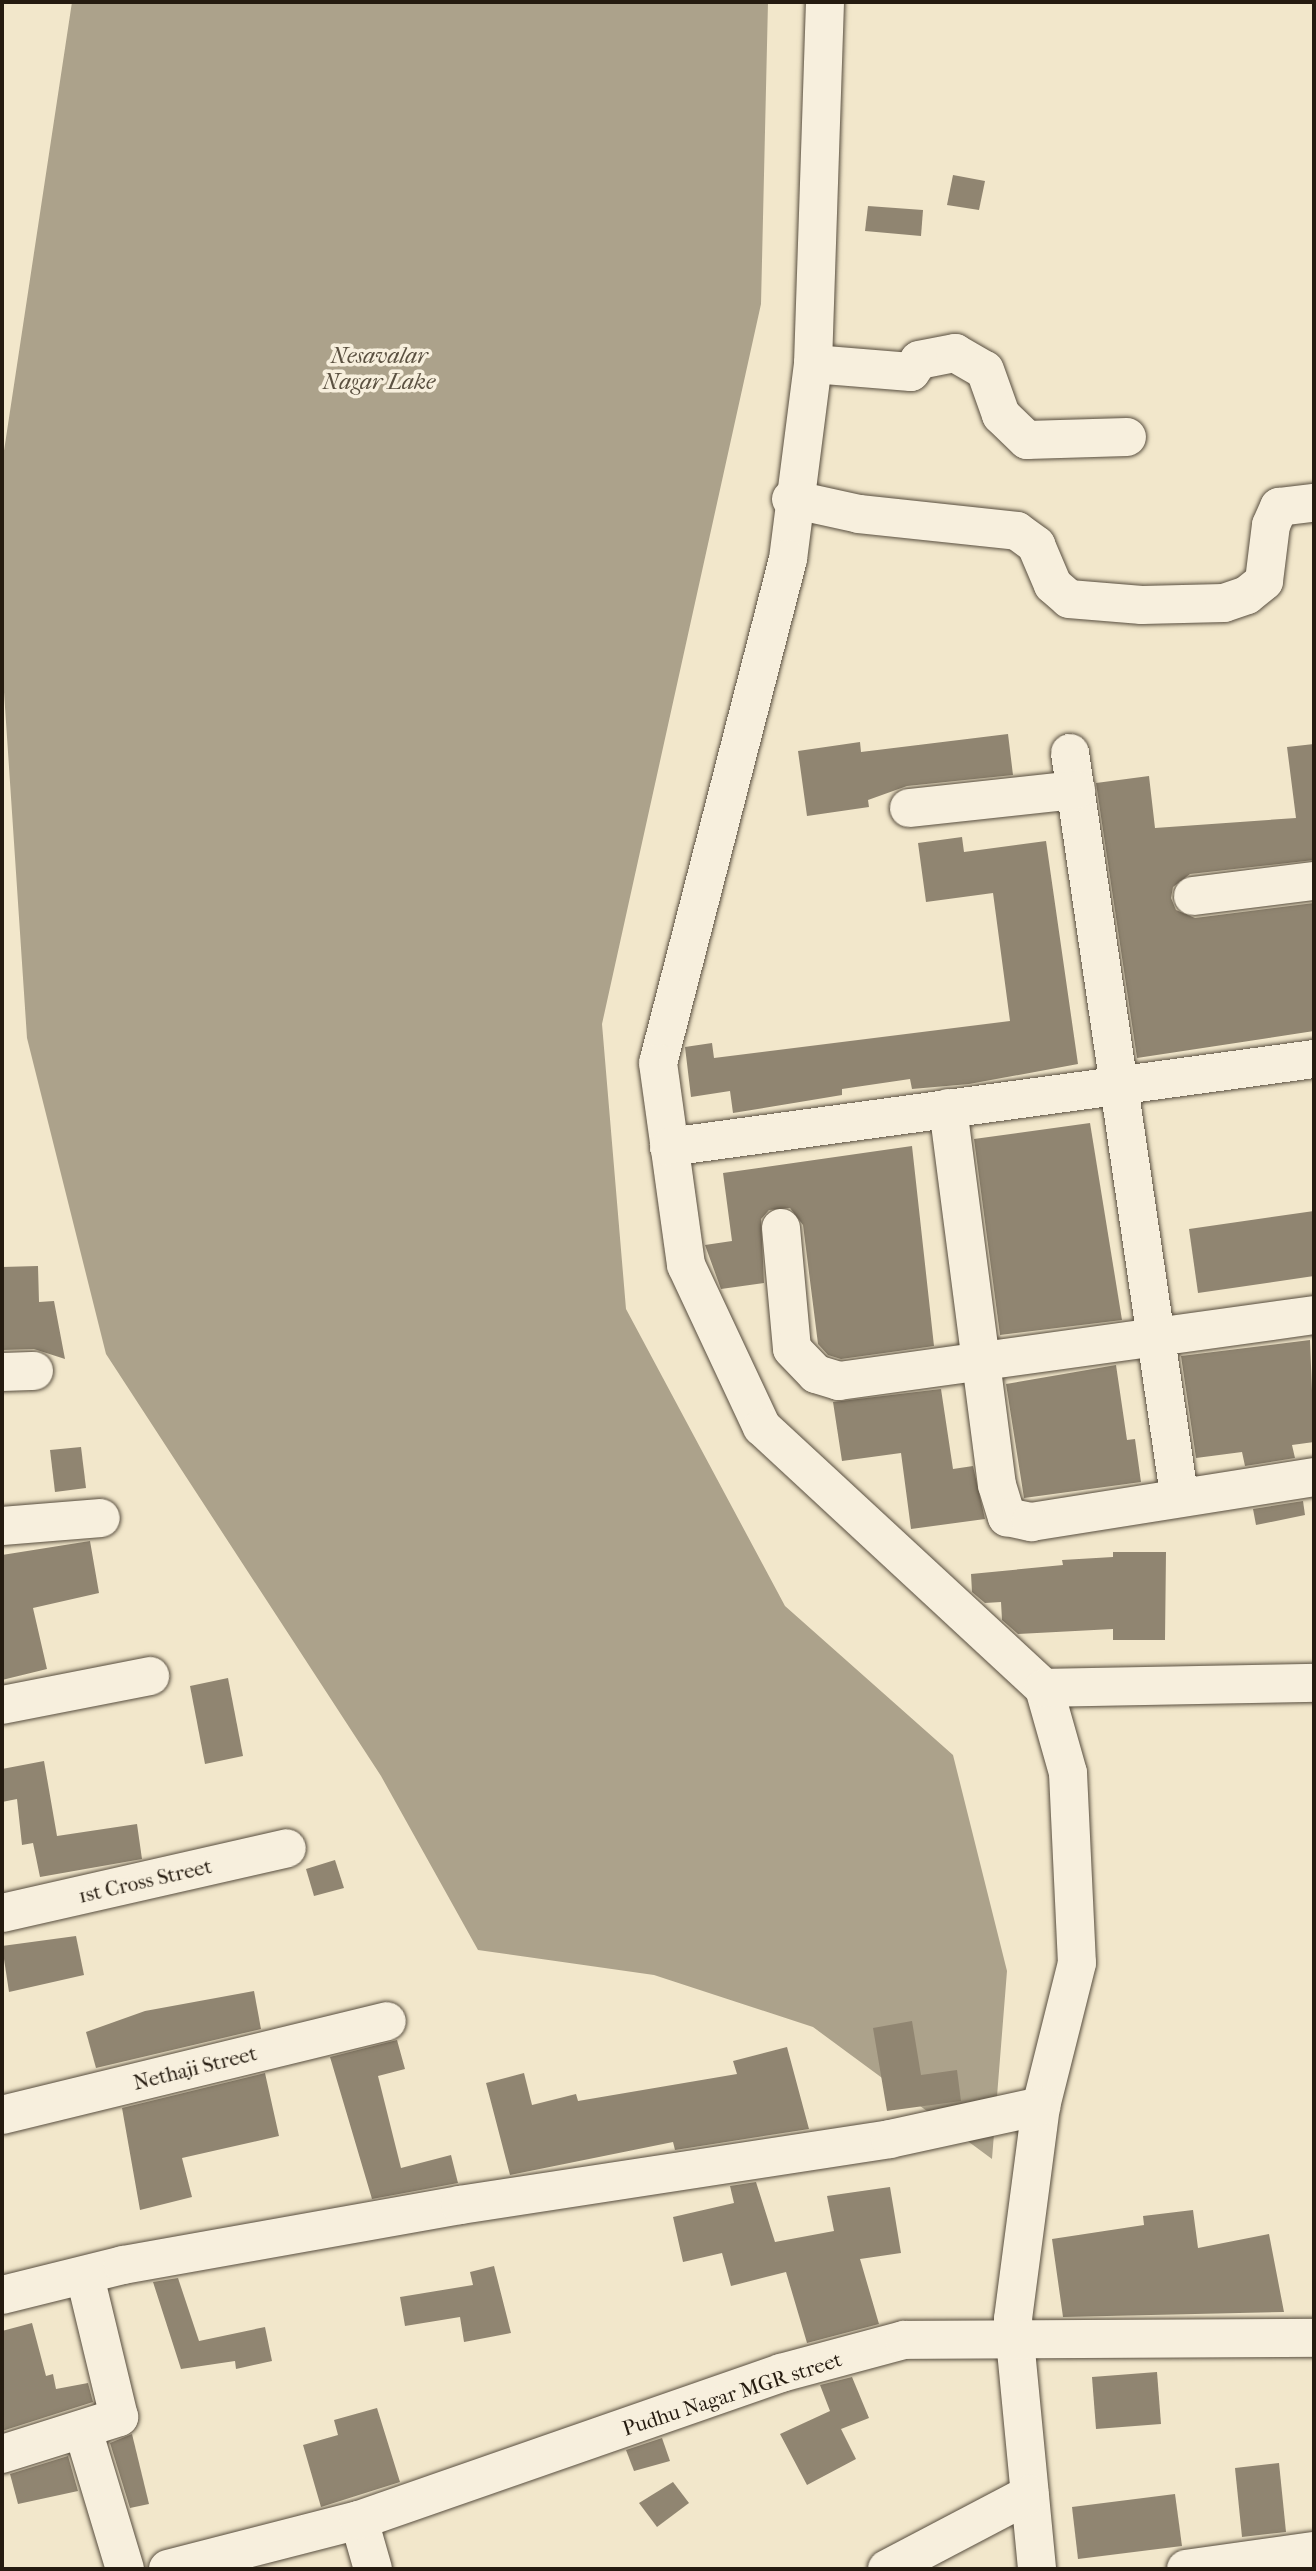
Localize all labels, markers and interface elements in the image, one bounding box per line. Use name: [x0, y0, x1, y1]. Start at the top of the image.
water label: Nesavalar Nagar Lake: [323, 342, 435, 396]
street label: 1st Cross Street: [76, 1853, 214, 1909]
street label: Nethaji Street: [131, 2040, 259, 2096]
street label: Pudhu Nagar MGR street: [619, 2347, 845, 2441]

